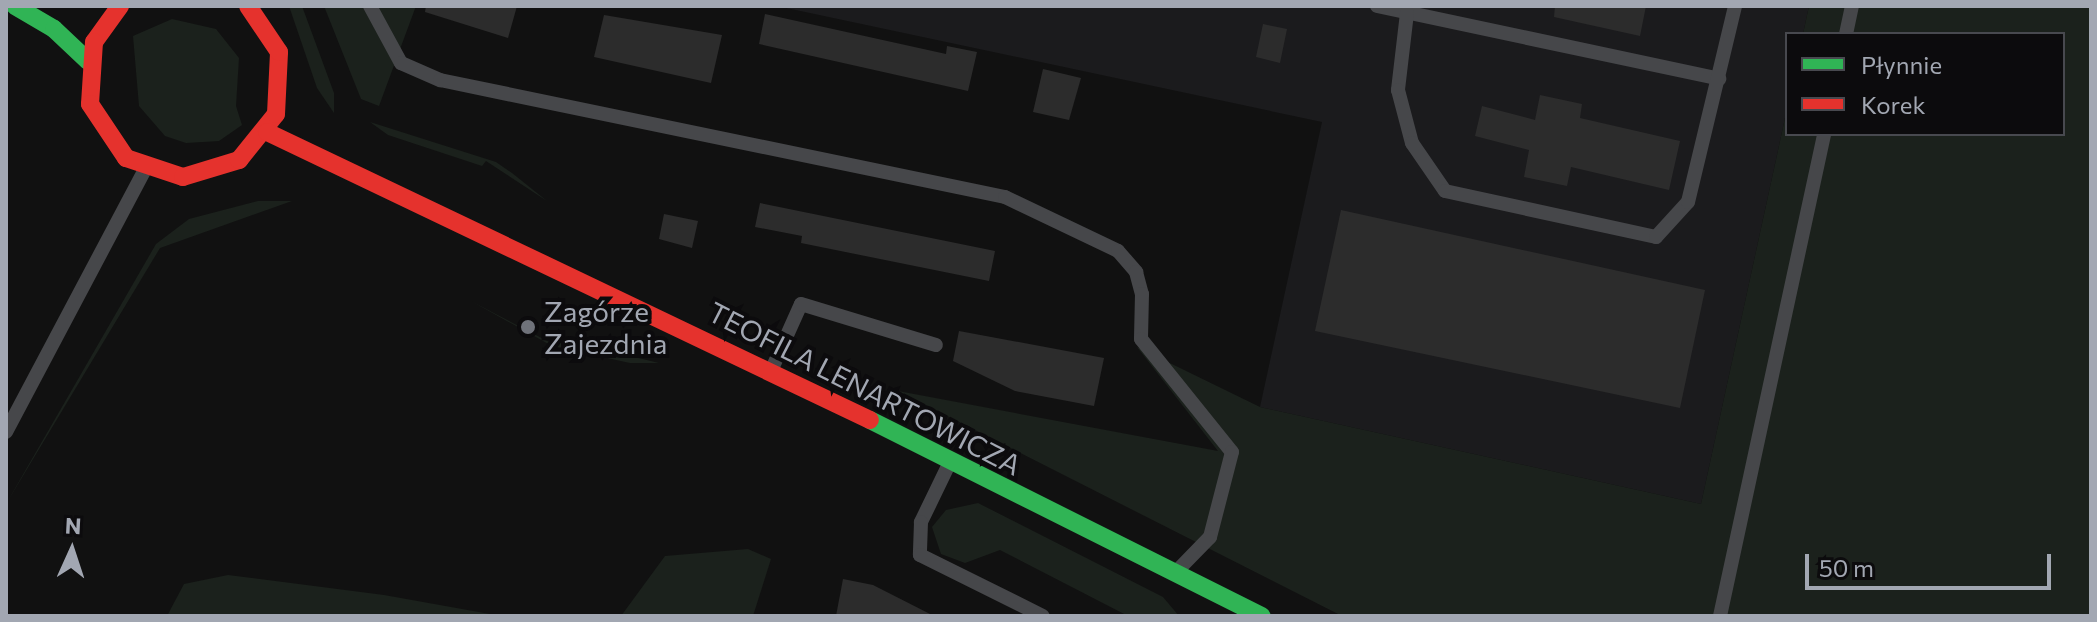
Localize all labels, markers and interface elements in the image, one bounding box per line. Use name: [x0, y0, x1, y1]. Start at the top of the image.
legend: [1785, 32, 2065, 136]
text: Płynnie: [1861, 50, 1942, 79]
text: Korek: [1861, 90, 1925, 119]
place label: Zagórze Zajezdnia: [544, 294, 667, 360]
street label: TEOFILA LENARTOWICZA: [703, 294, 1027, 482]
marker: Zagórze Zajezdnia: [519, 318, 537, 336]
north arrow: [32, 510, 112, 590]
text: N: [64, 512, 82, 539]
scale bar: [1809, 538, 2055, 588]
text: 50 m: [1819, 553, 1874, 582]

